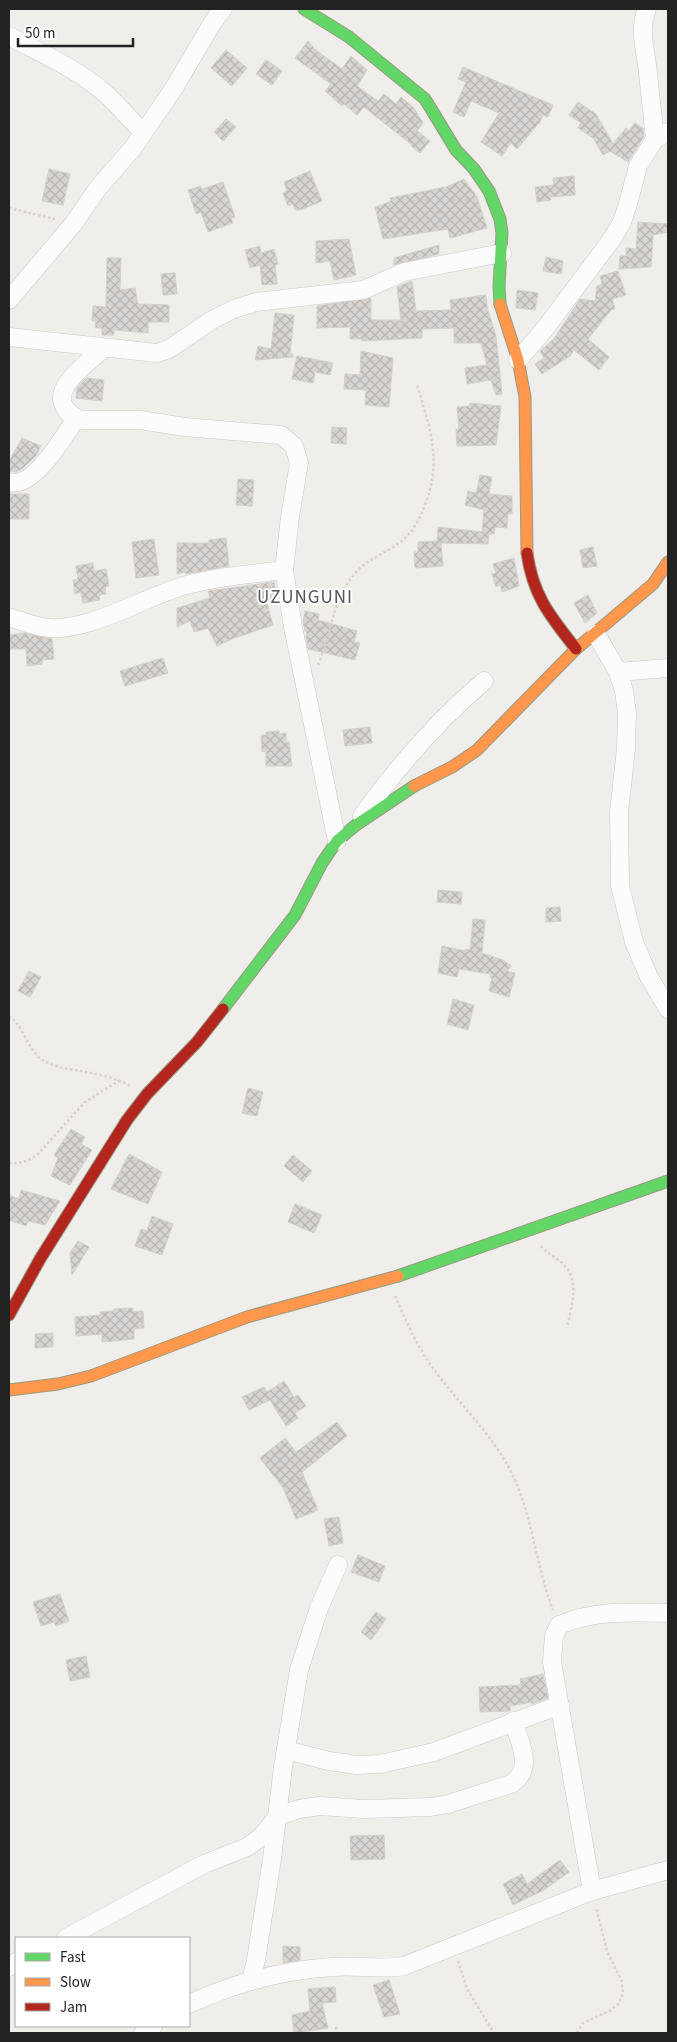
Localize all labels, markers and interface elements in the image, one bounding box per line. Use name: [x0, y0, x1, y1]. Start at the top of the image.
scale bar: [18, 15, 132, 47]
text: 50 m: [25, 23, 55, 44]
district label: UZUNGUNI: [257, 584, 353, 611]
legend: [15, 1937, 190, 2027]
text: Fast: [60, 1947, 86, 1968]
text: Slow: [60, 1972, 91, 1993]
text: Jam: [60, 1997, 87, 2018]

